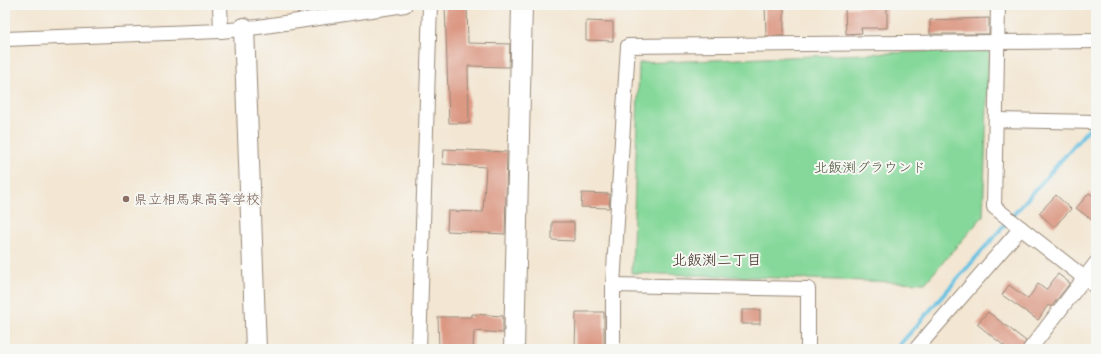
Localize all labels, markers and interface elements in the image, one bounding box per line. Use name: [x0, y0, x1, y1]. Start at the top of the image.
park label: 北飯渕グラウンド: [814, 158, 926, 176]
place label: 県立相馬東高等学校: [134, 190, 260, 208]
marker: 県立相馬東高等学校: [121, 194, 131, 204]
district label: 北飯渕二丁目: [672, 250, 762, 269]

